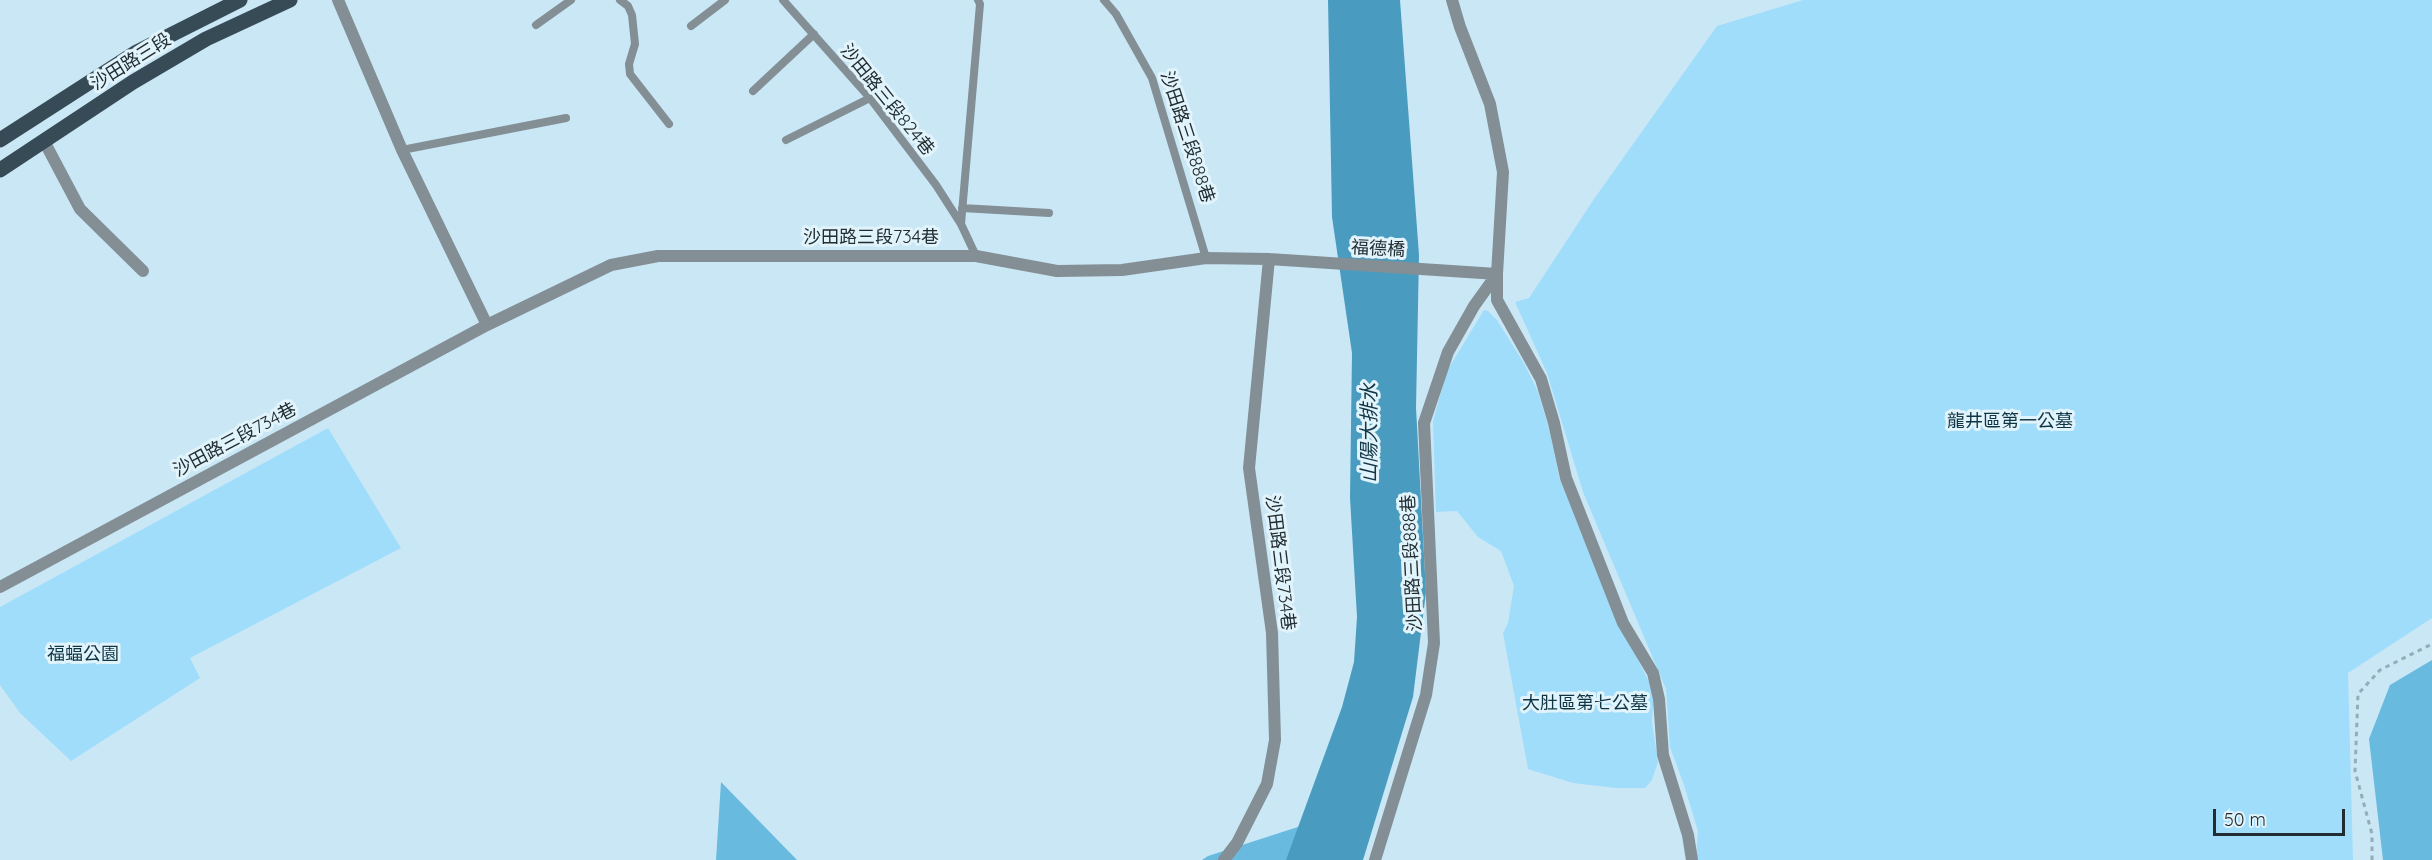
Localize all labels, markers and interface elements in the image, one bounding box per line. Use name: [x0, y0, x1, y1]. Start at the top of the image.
street label: 沙田路三段: [87, 29, 175, 95]
street label: 沙田路三段824巷: [836, 40, 938, 160]
street label: 沙田路三段888巷: [1156, 68, 1218, 206]
street label: 沙田路三段734巷: [803, 227, 939, 249]
street label: 福德橋: [1350, 237, 1406, 261]
water label: 山陽大排水: [1358, 383, 1382, 483]
street label: 沙田路三段734巷: [170, 399, 300, 481]
park label: 龍井區第一公墓: [1947, 411, 2073, 433]
street label: 沙田路三段734巷: [1261, 494, 1299, 632]
street label: 沙田路三段888巷: [1398, 494, 1426, 632]
park label: 福蝠公園: [47, 644, 119, 666]
park label: 大肚區第七公墓: [1522, 693, 1648, 715]
scale bar: [2216, 797, 2348, 835]
text: 50 m: [2224, 808, 2266, 831]

